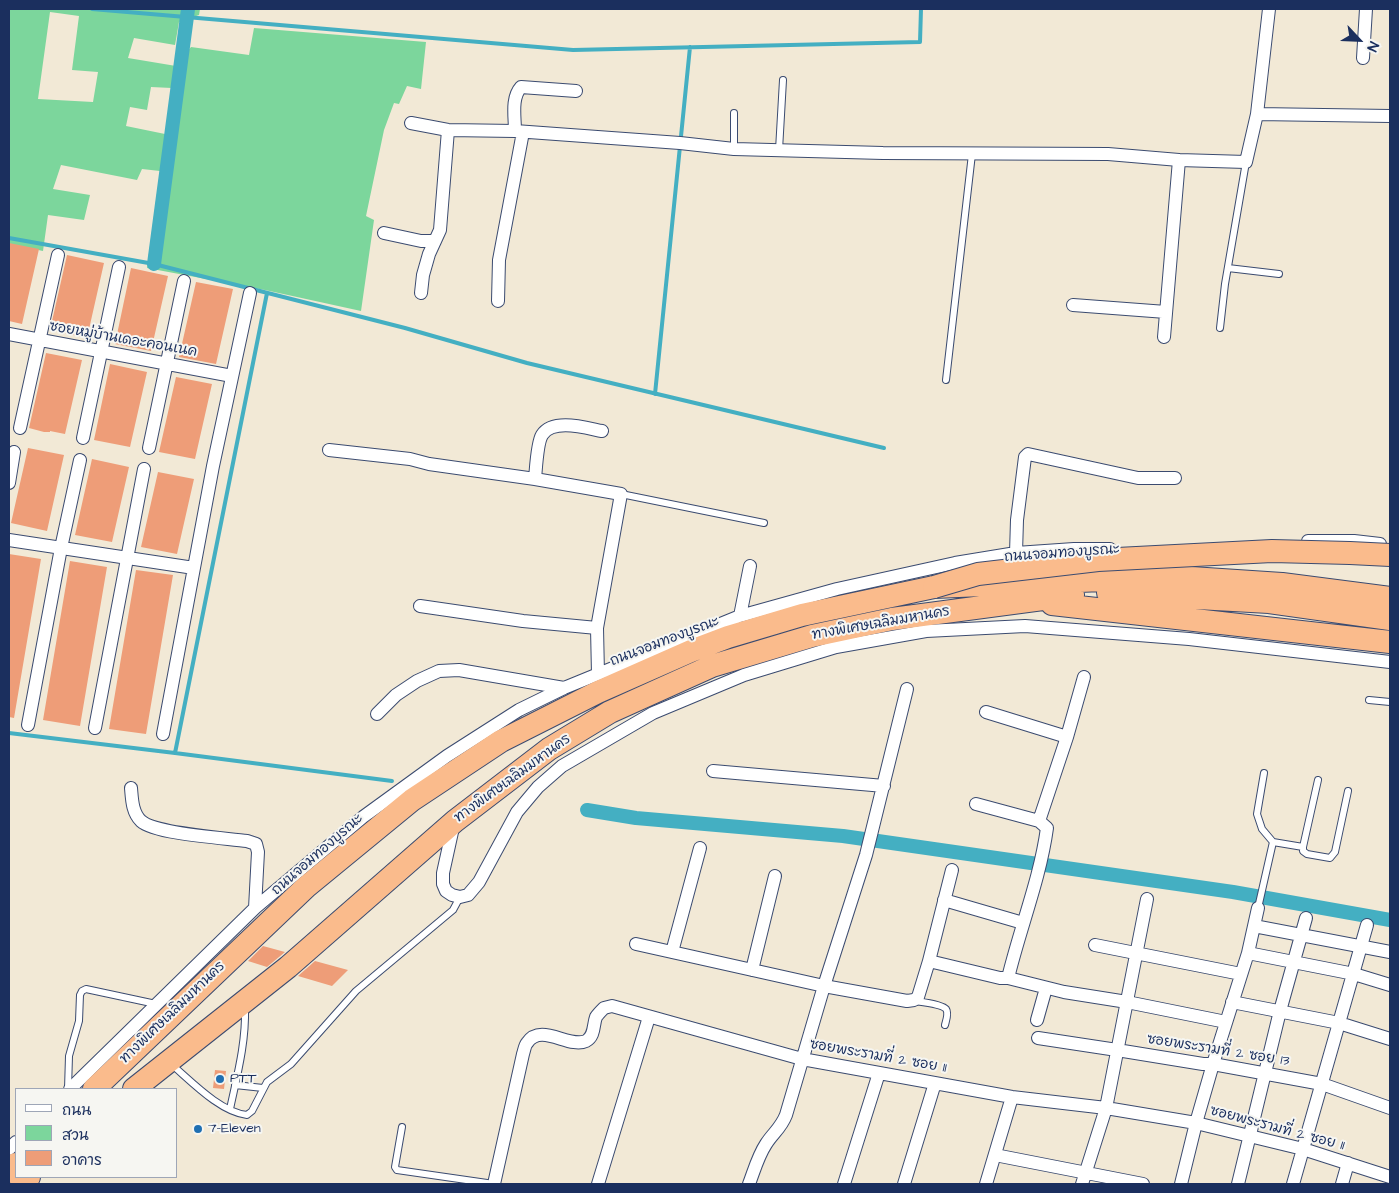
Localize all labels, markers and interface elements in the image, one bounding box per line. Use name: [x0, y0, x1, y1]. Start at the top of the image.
north arrow: [1334, 15, 1384, 65]
text: N: [1362, 38, 1384, 55]
street label: ซอยหมู่บ้านเดอะคอนเนค: [48, 319, 198, 361]
street label: ถนนจอมทองบูรณะ: [1004, 542, 1120, 566]
street label: ทางพิเศษเฉลิมมหานคร: [811, 604, 951, 644]
street label: ถนนจอมทองบูรณะ: [608, 613, 722, 671]
street label: ทางพิเศษเฉลิมมหานคร: [451, 731, 575, 827]
street label: ถนนจอมทองบูรณะ: [269, 811, 367, 899]
street label: ทางพิเศษเฉลิมมหานคร: [117, 958, 229, 1068]
street label: ซอยพระรามที่ 2 ซอย 13: [1146, 1031, 1290, 1071]
street label: ซอยพระรามที่ 2 ซอย 11: [808, 1037, 948, 1077]
place label: PTT: [230, 1071, 256, 1087]
marker: PTT: [214, 1073, 226, 1085]
legend: [15, 1088, 178, 1178]
text: ถนน: [62, 1100, 91, 1121]
street label: ซอยพระรามที่ 2 ซอย 11: [1208, 1103, 1346, 1155]
place label: 7-Eleven: [208, 1121, 261, 1137]
marker: 7-Eleven: [192, 1123, 204, 1135]
text: สวน: [62, 1125, 89, 1146]
text: อาคาร: [62, 1150, 102, 1171]

